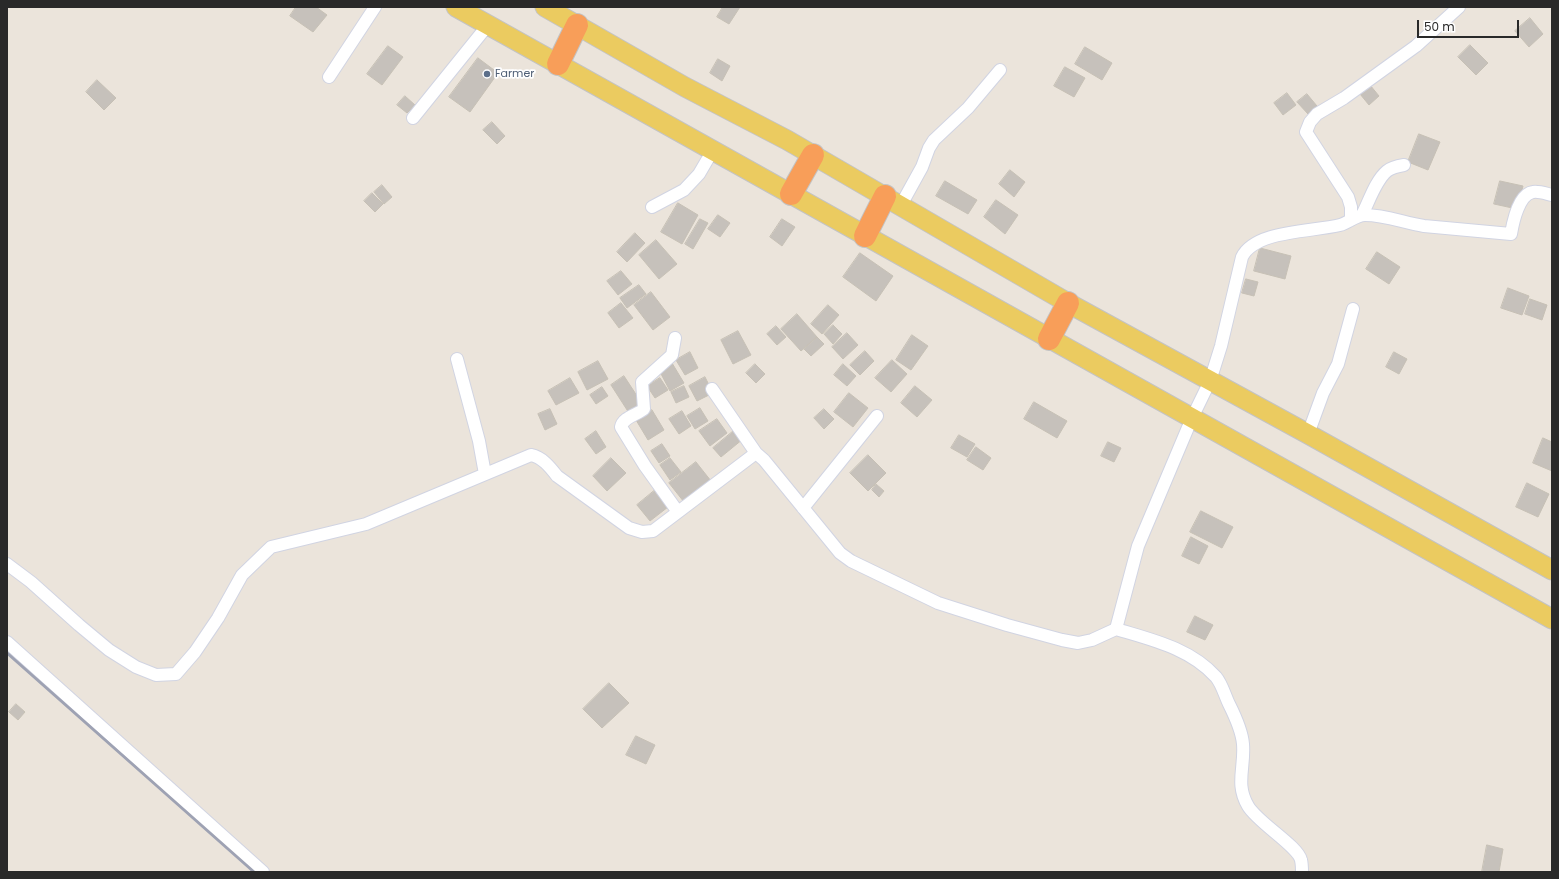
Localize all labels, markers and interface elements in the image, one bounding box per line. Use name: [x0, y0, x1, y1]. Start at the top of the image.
scale bar: [1419, 12, 1521, 38]
text: 50 m: [1424, 18, 1455, 35]
place label: Farmer: [495, 67, 534, 81]
marker: Farmer: [482, 69, 492, 79]

